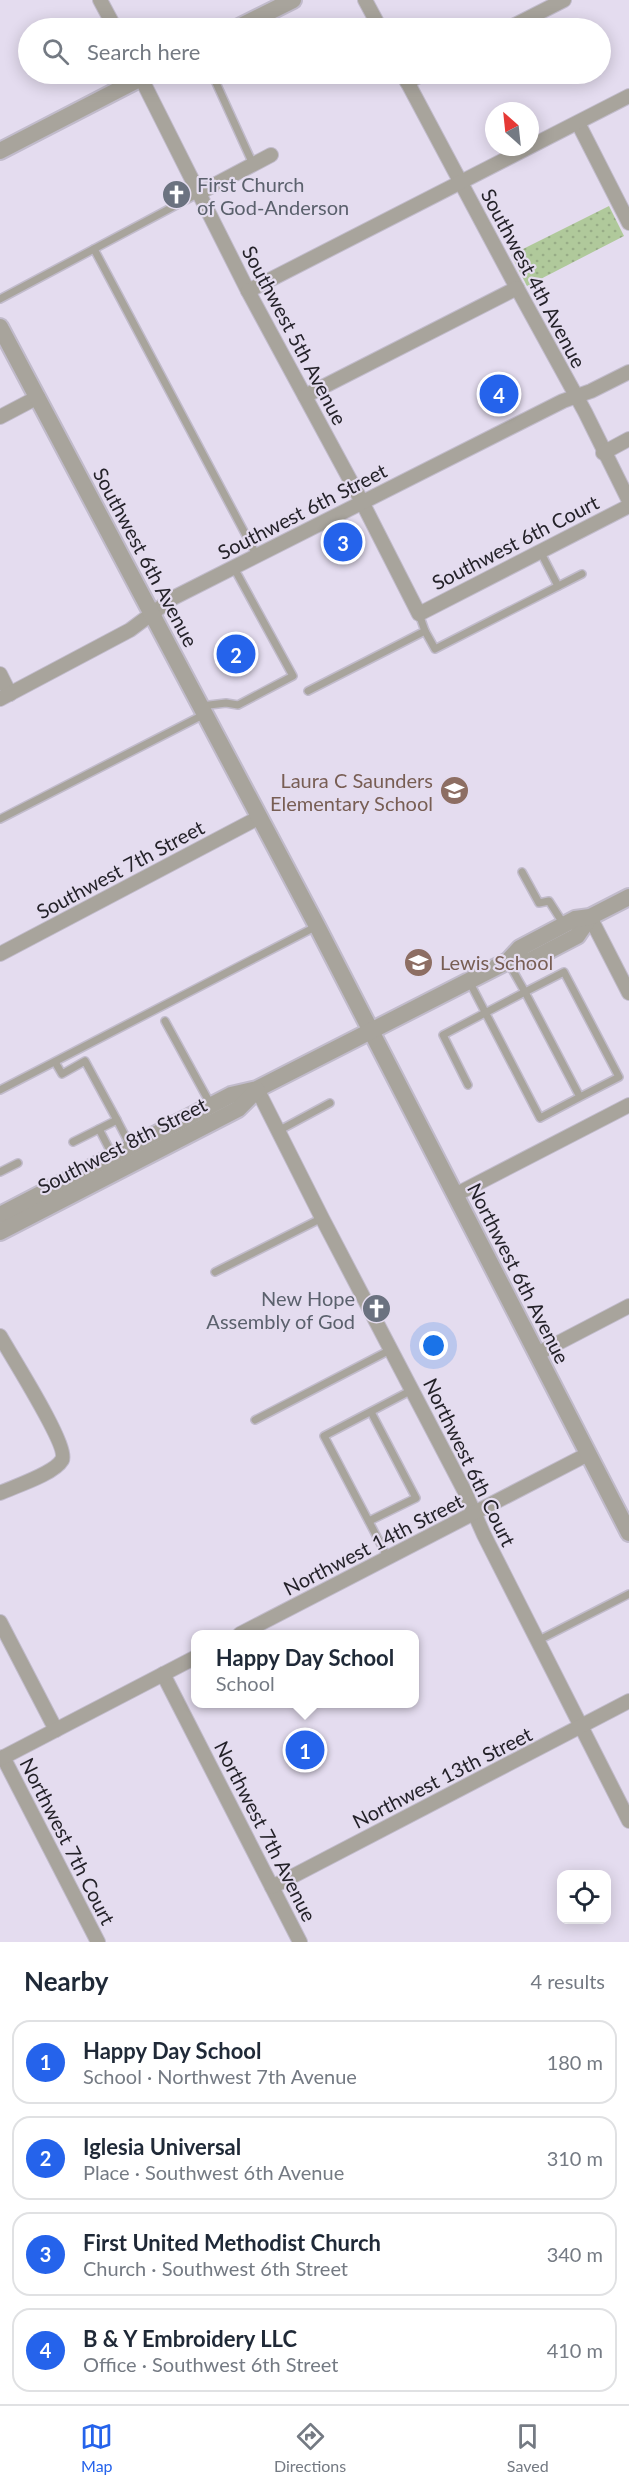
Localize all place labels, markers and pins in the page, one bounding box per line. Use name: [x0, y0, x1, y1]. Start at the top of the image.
place label: First Church of God-Anderson: [197, 172, 349, 219]
church icon: First Church of God-Anderson: [160, 179, 192, 211]
pin: 4: [480, 372, 518, 416]
pin: 3: [324, 520, 362, 564]
pin: 2: [216, 632, 256, 676]
place label: Laura C Saunders Elementary School: [270, 768, 433, 815]
school or university icon: Laura C Saunders Elementary School: [438, 775, 470, 807]
school or university icon: Lewis School: [403, 946, 435, 978]
place label: Lewis School: [440, 950, 553, 974]
place label: New Hope Assembly of God: [206, 1286, 355, 1333]
church icon: New Hope Assembly of God: [360, 1293, 392, 1325]
pin: 1: [286, 1728, 324, 1772]

